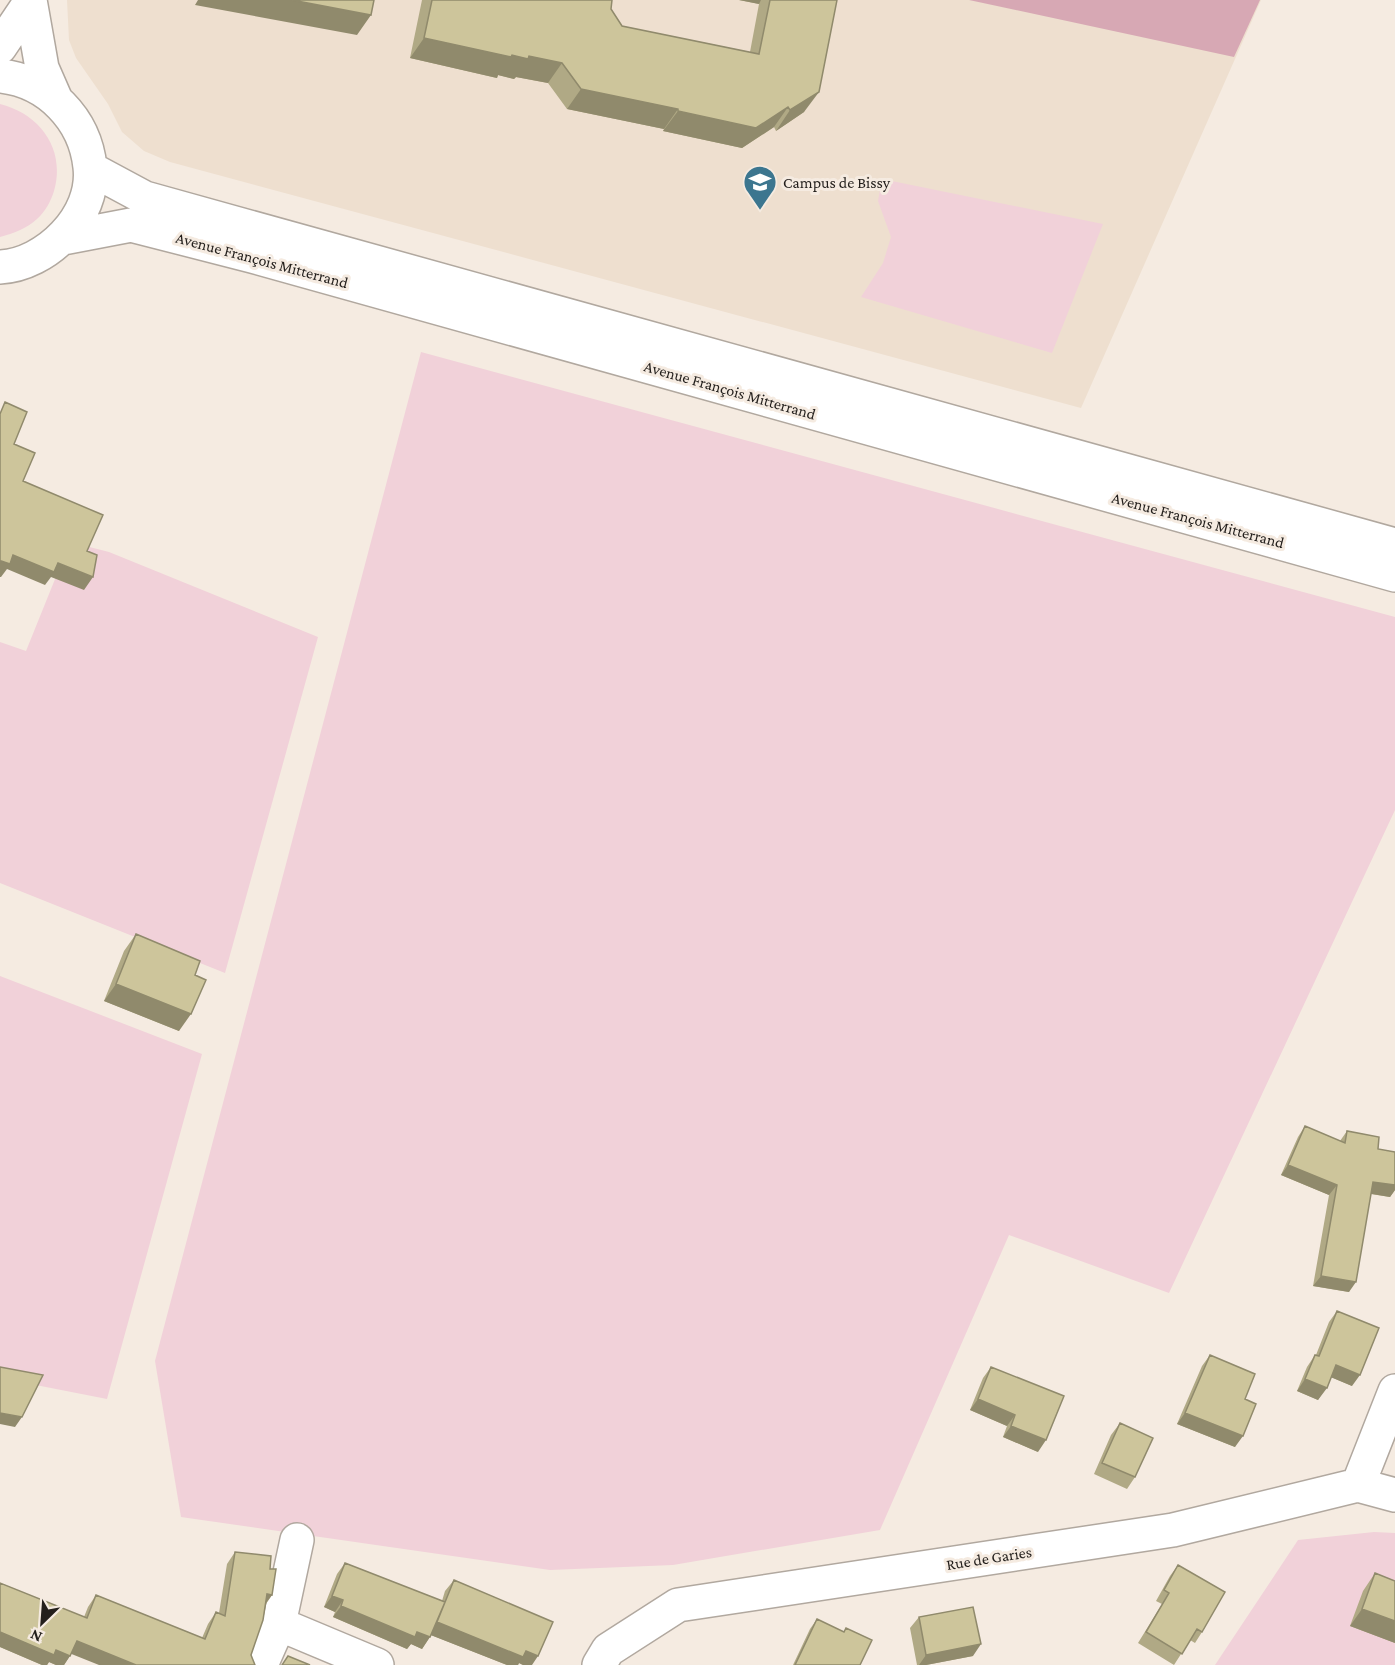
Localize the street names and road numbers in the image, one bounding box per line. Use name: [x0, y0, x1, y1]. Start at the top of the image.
street label: Avenue François Mitterrand: [174, 229, 351, 292]
street label: Avenue François Mitterrand: [642, 357, 818, 424]
street label: Avenue François Mitterrand: [1110, 489, 1287, 552]
street label: Rue de Garies: [945, 1543, 1033, 1573]

